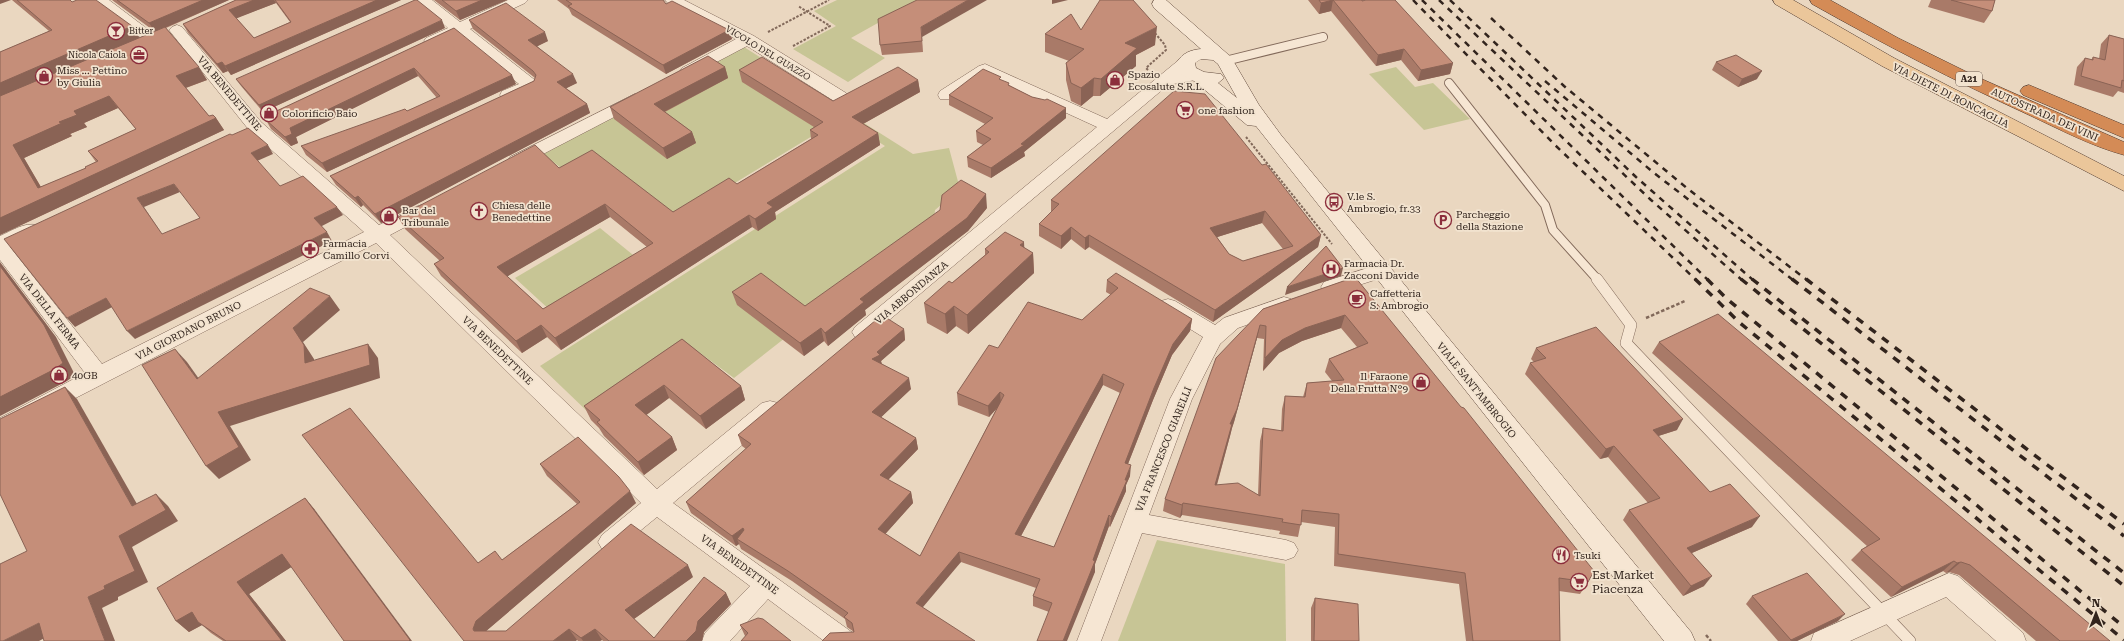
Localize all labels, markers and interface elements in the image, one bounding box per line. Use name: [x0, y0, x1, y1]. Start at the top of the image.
bar icon: Bitter: [106, 21, 126, 41]
street label: VICOLO DEL GUAZZO: [724, 24, 812, 82]
place label: Bitter: [129, 26, 154, 36]
office icon: Nicola Caiola: [129, 45, 149, 65]
place label: Nicola Caiola: [68, 50, 126, 60]
street label: VIA BENEDETTINE: [195, 54, 264, 133]
street label: VIA DIETE DI RONCAGLIA: [1891, 61, 2011, 130]
place label: Miss ... Pettino by Giulia: [57, 65, 127, 88]
shop icon: Miss ... Pettino by Giulia: [34, 66, 54, 86]
place label: Spazio Ecosalute S.R.L.: [1128, 69, 1204, 92]
shop icon: Spazio Ecosalute S.R.L.: [1105, 70, 1125, 90]
road number: A21: [1956, 72, 1982, 86]
street label: AUTOSTRADA DEI VINI: [1990, 86, 2100, 143]
supermarket icon: one fashion: [1175, 100, 1195, 120]
shop icon: Colorificio Baio: [259, 103, 279, 123]
place label: one fashion: [1198, 105, 1255, 116]
place label: Colorificio Baio: [282, 108, 357, 119]
place label: V.le S. Ambrogio, fr.33: [1347, 191, 1421, 214]
bus stop icon: V.le S. Ambrogio, fr.33: [1324, 192, 1344, 212]
place label: Chiesa delle Benedettine: [492, 200, 551, 223]
church icon: Chiesa delle Benedettine: [469, 201, 489, 221]
place label: Bar del Tribunale: [402, 205, 450, 228]
shop icon: Bar del Tribunale: [379, 206, 399, 226]
place label: Parcheggio della Stazione: [1456, 209, 1524, 232]
parking icon: Parcheggio della Stazione: [1433, 210, 1453, 230]
place label: Farmacia Camillo Corvi: [323, 238, 389, 261]
pharmacy icon: Farmacia Camillo Corvi: [300, 239, 320, 259]
place label: Farmacia Dr. Zacconi Davide: [1344, 258, 1419, 281]
street label: VIA ABBONDANZA: [872, 259, 950, 326]
hospital icon: Farmacia Dr. Zacconi Davide: [1321, 259, 1341, 279]
street label: VIA DELLA FERMA: [17, 272, 82, 351]
place label: Caffetteria S. Ambrogio: [1370, 288, 1429, 311]
cafe icon: Caffetteria S. Ambrogio: [1347, 289, 1367, 309]
street label: VIA GIORDANO BRUNO: [134, 299, 243, 362]
street label: VIA BENEDETTINE: [460, 314, 535, 387]
street label: VIALE SANT'AMBROGIO: [1435, 340, 1519, 440]
shop icon: 40GB: [49, 365, 69, 385]
place label: 40GB: [72, 370, 98, 381]
place label: Il Faraone Della Frutta N°9: [1331, 371, 1409, 394]
shop icon: Il Faraone Della Frutta N°9: [1411, 372, 1431, 392]
street label: VIA FRANCESCO GIARELLI: [1133, 385, 1194, 513]
street label: VIA BENEDETTINE: [699, 532, 781, 596]
restaurant icon: Tsuki: [1551, 545, 1571, 565]
place label: Tsuki: [1574, 550, 1601, 561]
place label: Est Market Piacenza: [1592, 568, 1655, 596]
supermarket icon: Est Market Piacenza: [1569, 572, 1589, 592]
north arrow: [2076, 593, 2116, 633]
text: N: [2092, 597, 2101, 610]

